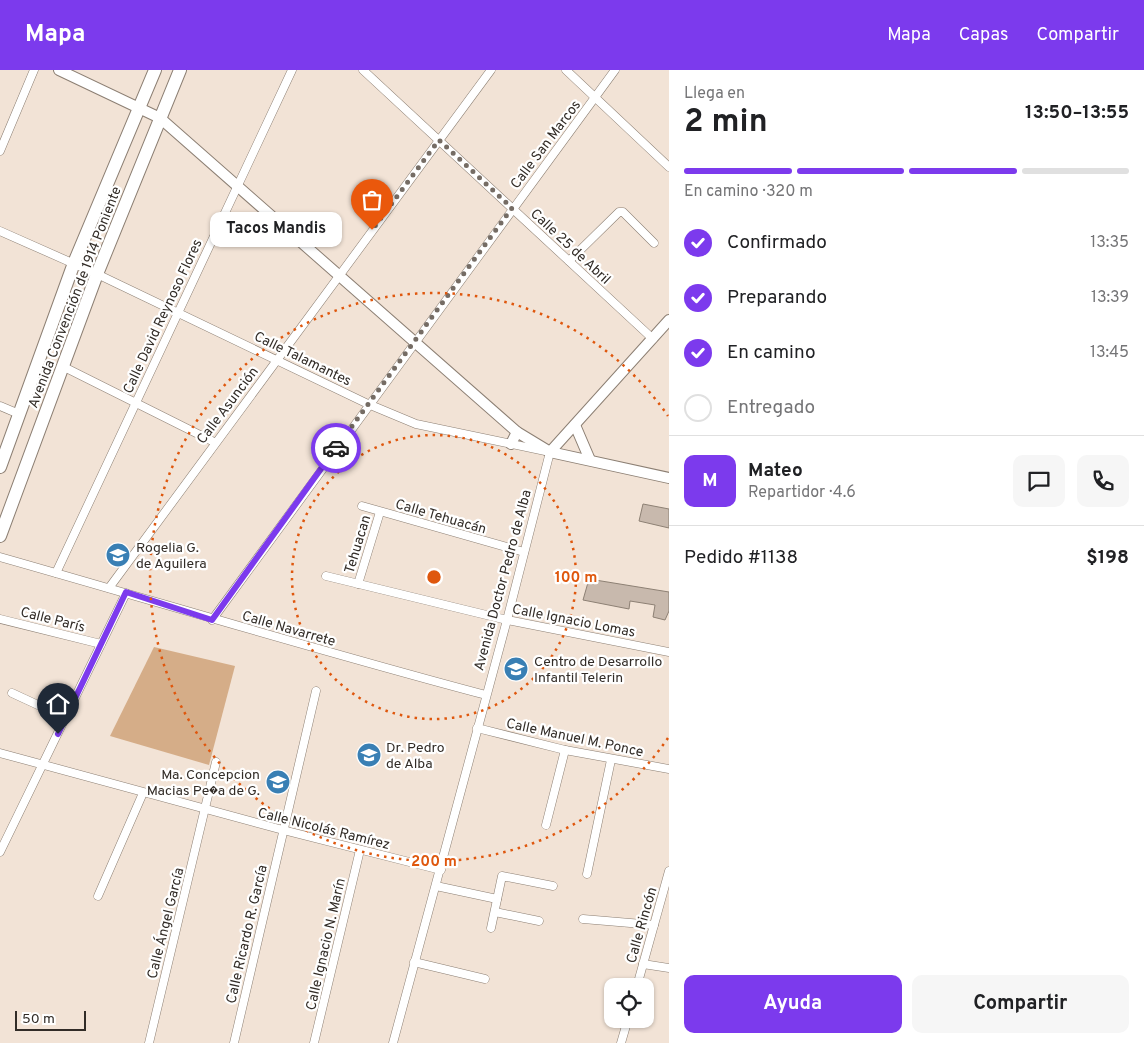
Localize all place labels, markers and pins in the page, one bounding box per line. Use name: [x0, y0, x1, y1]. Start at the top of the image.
pin: [351, 179, 393, 230]
callout: Tacos Mandis: [210, 212, 342, 248]
place label: Rogelia G. de Aguilera: [136, 540, 207, 573]
school or university icon: Rogelia G. de Aguilera: [105, 542, 131, 568]
centre of rings: [425, 568, 443, 586]
place label: Centro de Desarrollo Infantil Telerin: [534, 654, 662, 687]
school or university icon: Centro de Desarrollo Infantil Telerin: [503, 656, 529, 682]
pin: [37, 683, 79, 734]
place label: Dr. Pedro de Alba: [386, 740, 445, 773]
school or university icon: Dr. Pedro de Alba: [356, 742, 382, 768]
place label: Ma. Concepcion Macias Pe�a de G.: [147, 767, 260, 800]
school or university icon: Ma. Concepcion Macias Pe�a de G.: [265, 769, 291, 795]

